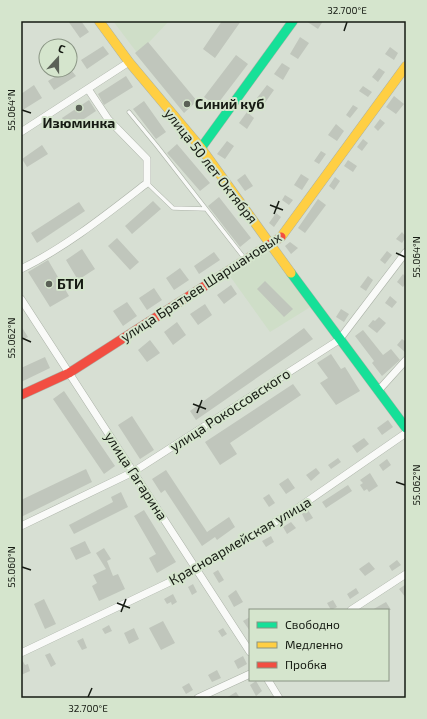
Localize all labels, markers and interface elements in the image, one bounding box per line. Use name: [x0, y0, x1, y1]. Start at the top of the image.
text: 32.700°E: [327, 4, 367, 16]
north arrow: [38, 38, 78, 78]
text: С: [56, 41, 68, 56]
text: 55.064°N: [5, 89, 17, 131]
place label: Синий куб: [195, 95, 265, 112]
marker: Синий куб: [182, 99, 192, 109]
marker: Изюминка: [74, 103, 84, 113]
street label: улица 50 лет Октября: [161, 105, 262, 227]
place label: Изюминка: [43, 114, 115, 131]
street label: улица Братьев Шаршановых: [117, 228, 285, 345]
text: 55.064°N: [410, 236, 422, 278]
place label: БТИ: [57, 275, 84, 292]
marker: БТИ: [44, 279, 54, 289]
text: 55.062°N: [5, 317, 17, 359]
street label: улица Рокоссовского: [166, 364, 293, 455]
street label: улица Гагарина: [102, 428, 171, 523]
text: 55.062°N: [410, 464, 422, 506]
street label: Красноармейская улица: [166, 493, 314, 588]
text: 55.060°N: [5, 546, 17, 588]
legend: [249, 609, 389, 681]
text: Свободно: [285, 617, 340, 631]
text: Медленно: [285, 637, 343, 651]
text: Пробка: [285, 657, 327, 671]
text: 32.700°E: [68, 702, 108, 714]

